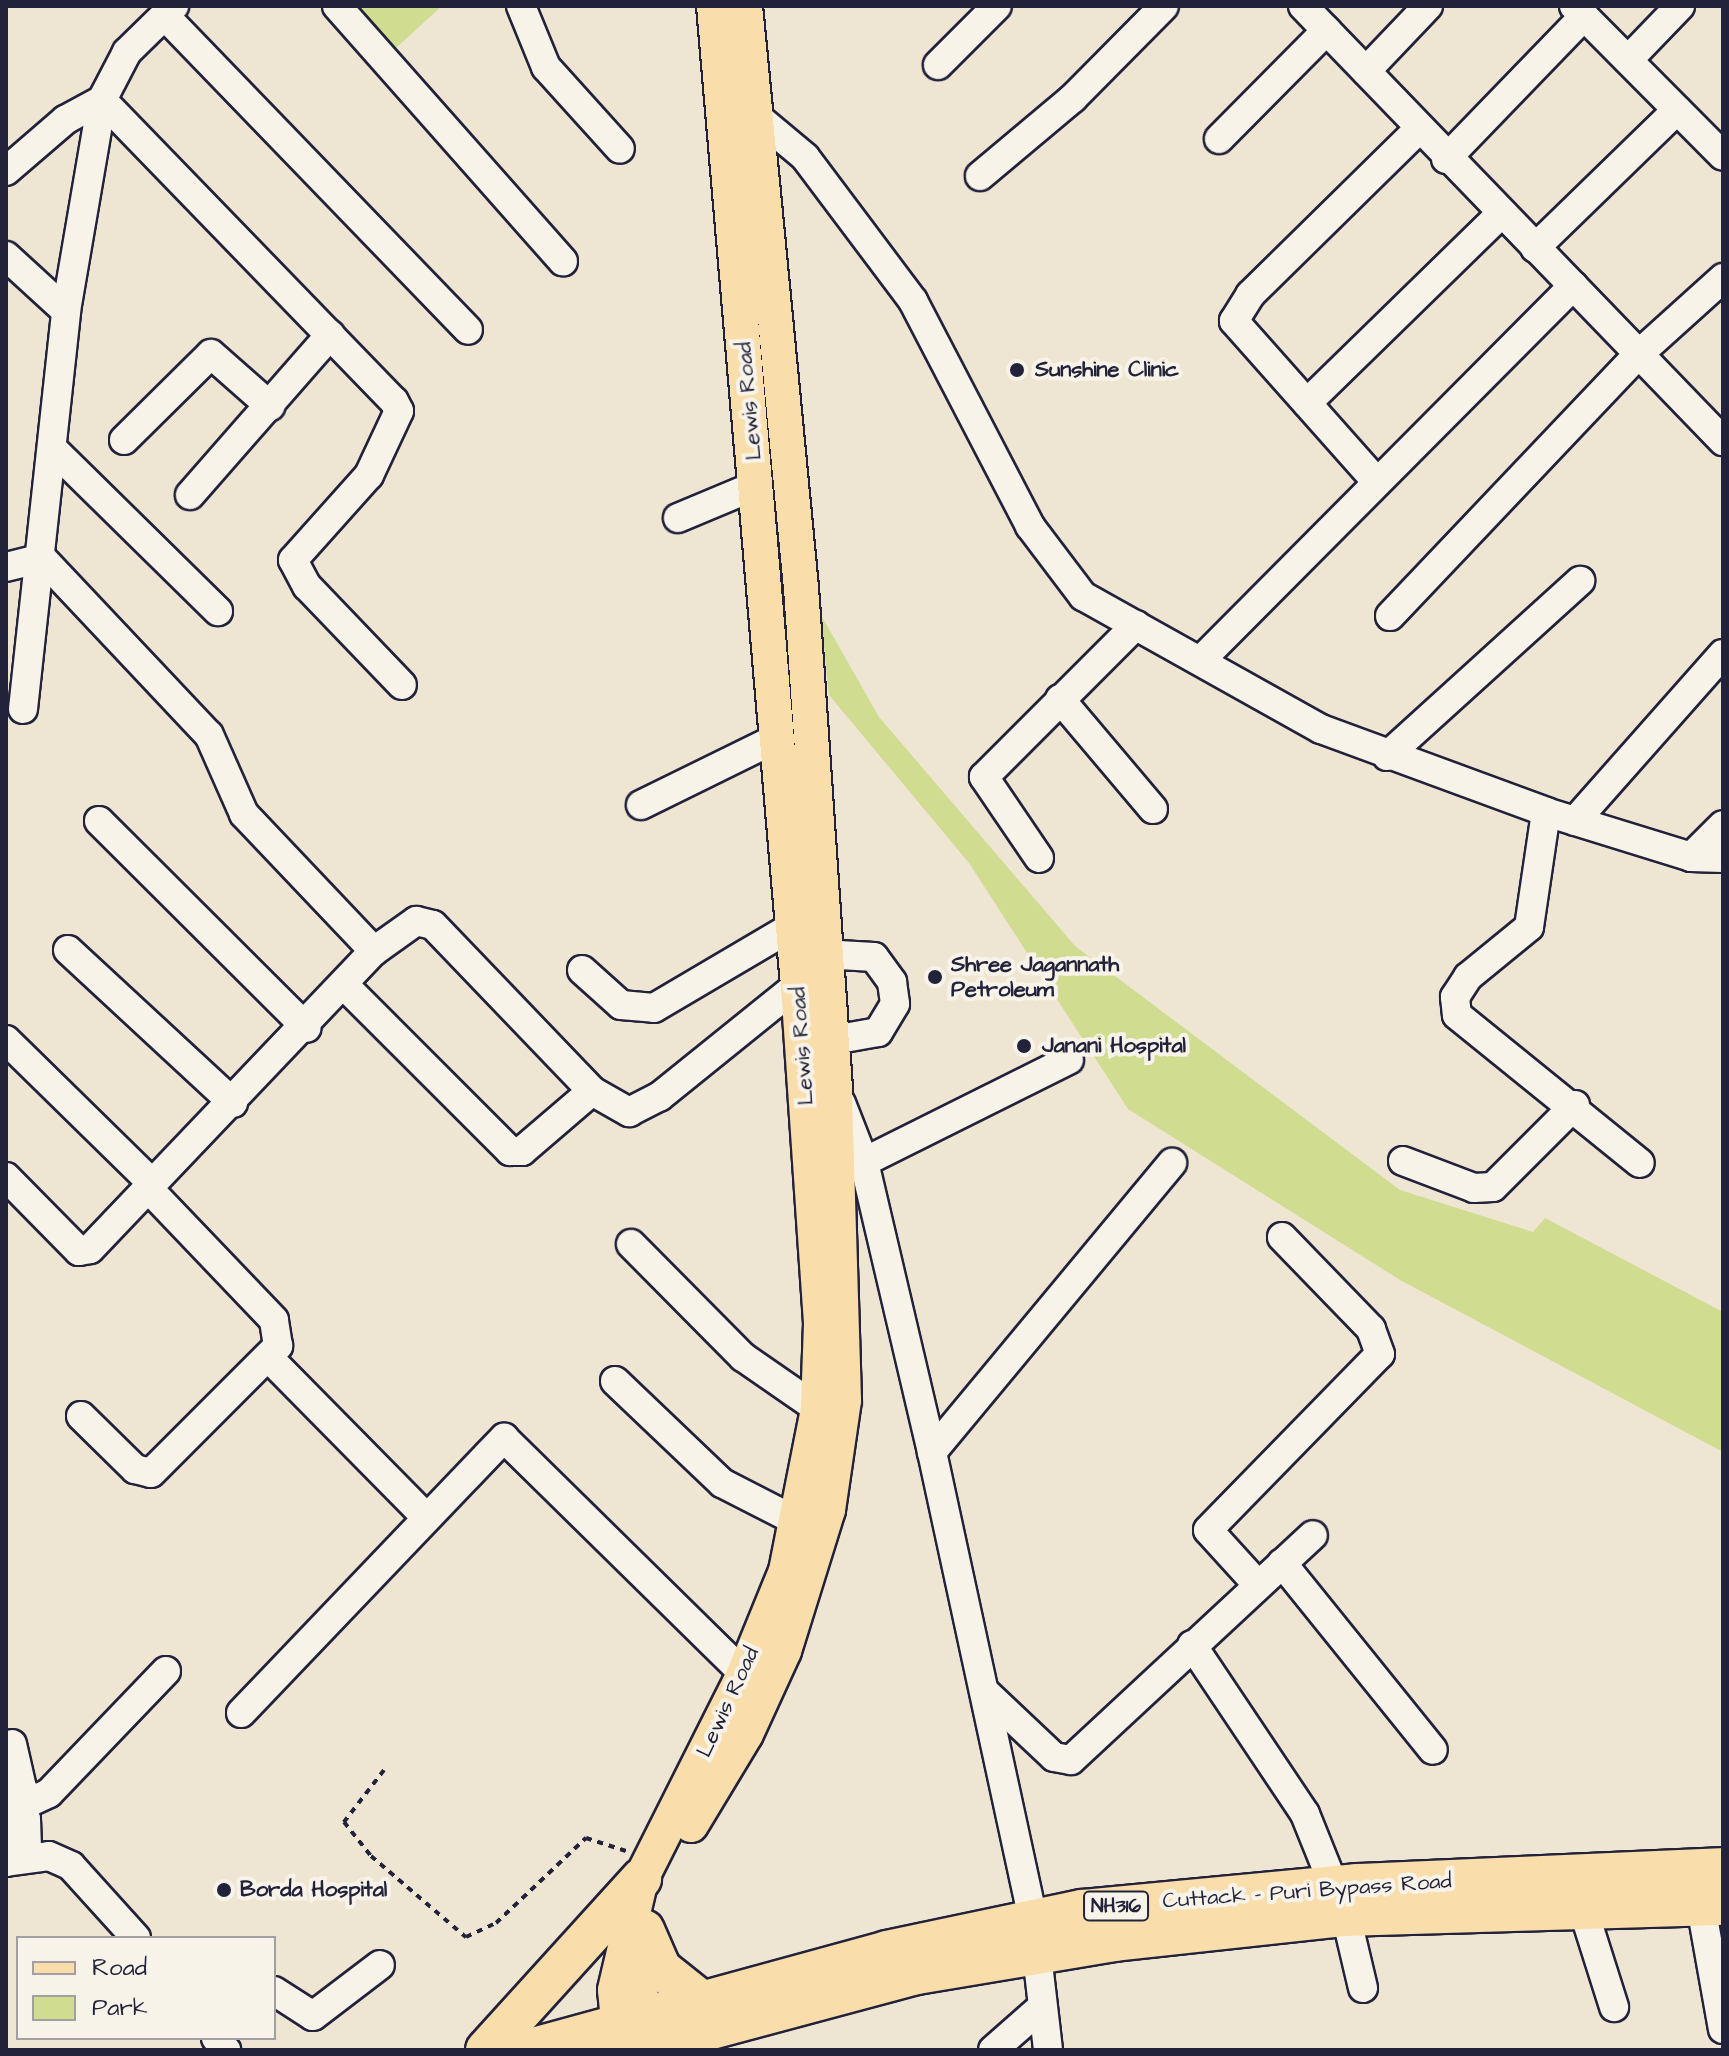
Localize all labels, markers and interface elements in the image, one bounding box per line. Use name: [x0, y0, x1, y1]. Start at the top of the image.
street label: Lewis Road: [731, 341, 767, 461]
place label: Sunshine Clinic: [1035, 357, 1179, 383]
marker: Sunshine Clinic: [1006, 359, 1028, 381]
place label: Shree Jagannath Petroleum: [951, 951, 1119, 1002]
marker: Shree Jagannath Petroleum: [926, 968, 944, 986]
street label: Lewis Road: [785, 986, 819, 1106]
place label: Janani Hospital: [1042, 1033, 1186, 1059]
marker: Janani Hospital: [1013, 1035, 1035, 1057]
street label: Lewis Road: [691, 1643, 765, 1761]
street label: Cuttack - Puri Bypass Road: [1162, 1868, 1452, 1914]
place label: Borda Hospital: [240, 1877, 387, 1903]
marker: Borda Hospital: [215, 1881, 233, 1899]
road number: NH316: [1082, 1890, 1150, 1922]
legend: [16, 1936, 276, 2040]
text: Road: [92, 1951, 147, 1985]
text: Park: [92, 1991, 148, 2025]

